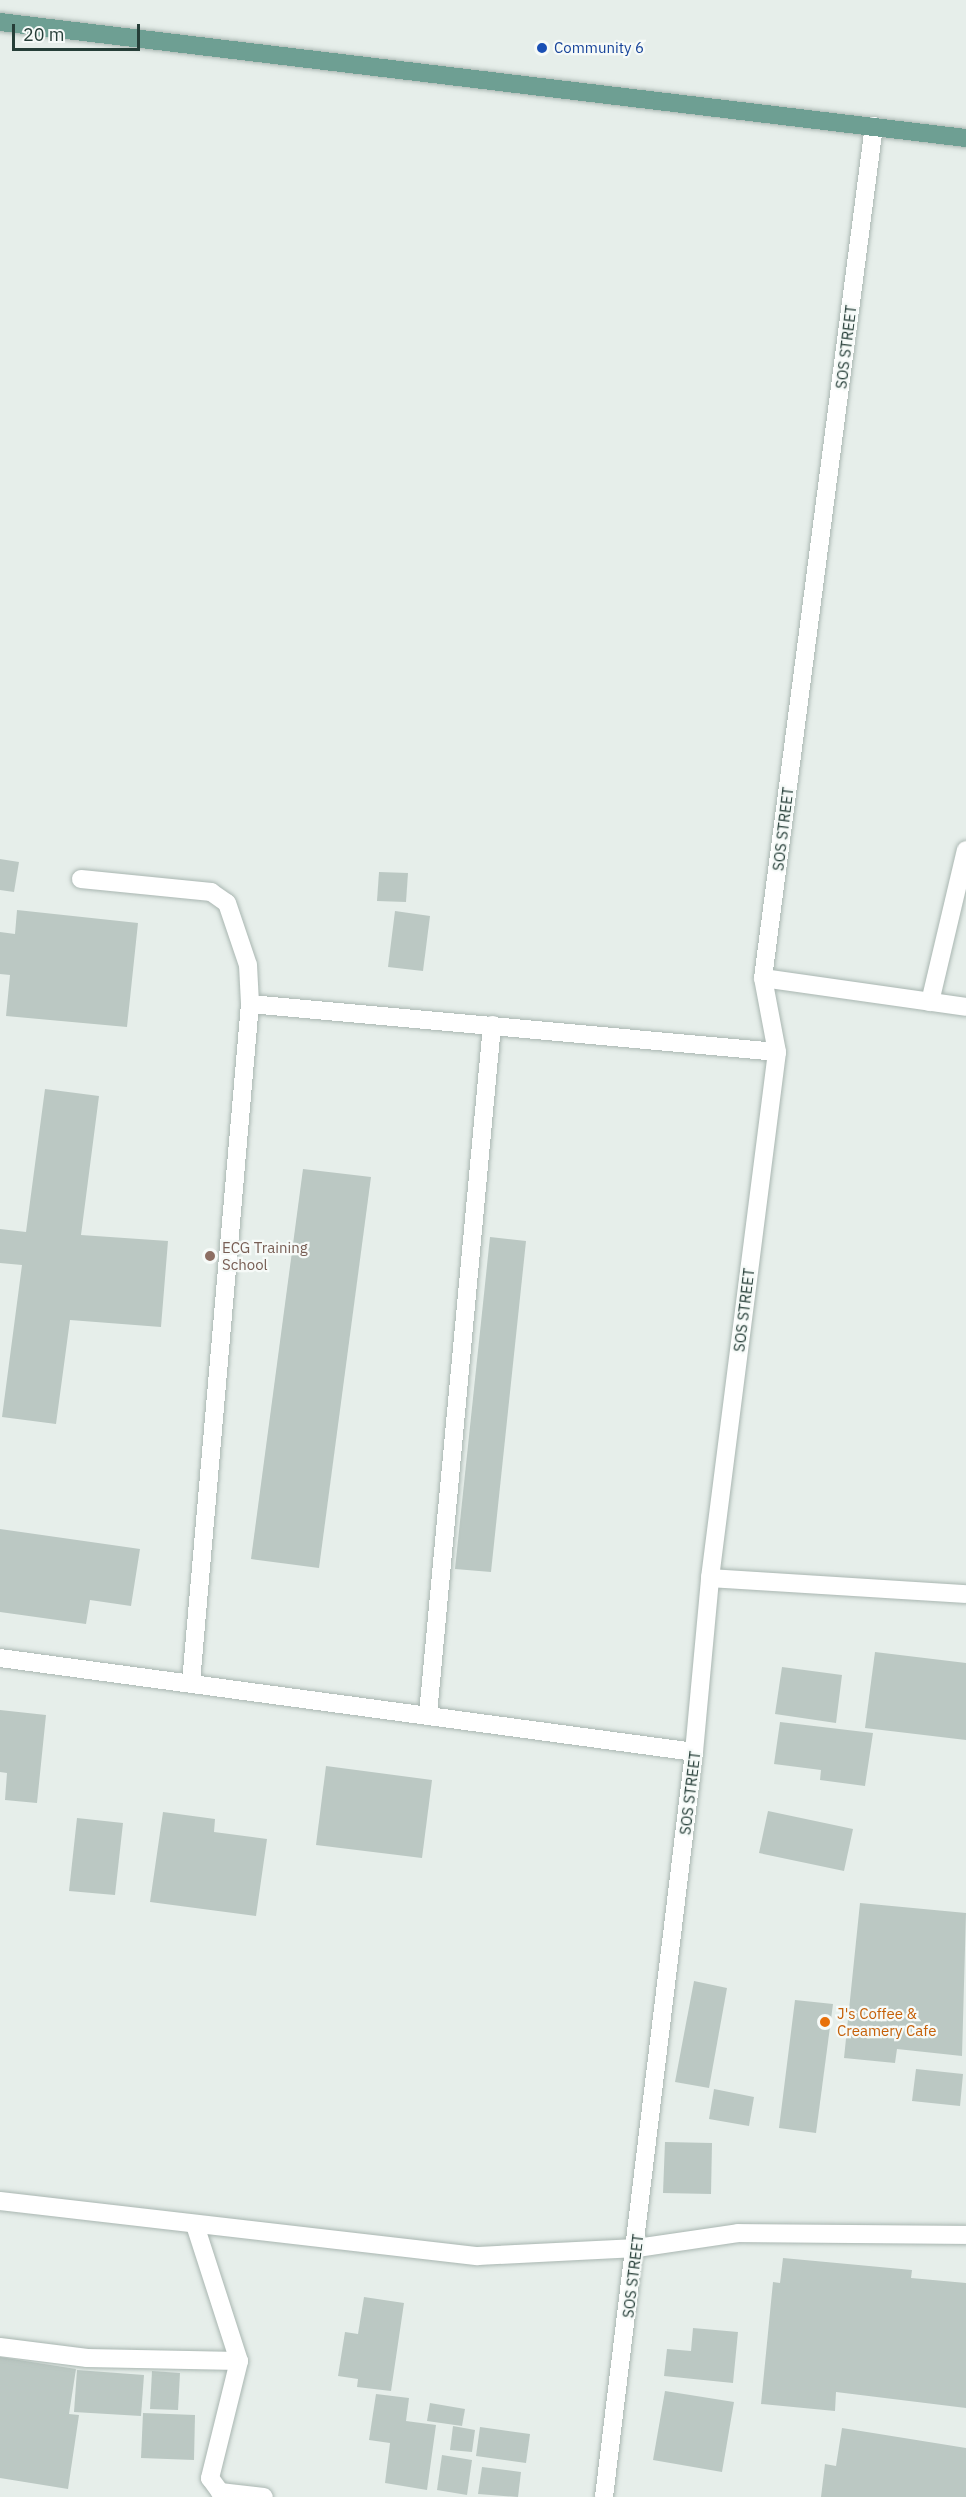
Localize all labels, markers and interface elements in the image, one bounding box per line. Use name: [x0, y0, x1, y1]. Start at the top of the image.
scale bar: [15, 12, 142, 50]
text: 20 m: [23, 23, 65, 46]
place label: Community 6: [554, 39, 644, 57]
marker: Community 6: [535, 41, 549, 55]
street label: SOS STREET: [832, 304, 860, 390]
street label: SOS STREET: [769, 786, 797, 872]
place label: ECG Training School: [222, 1238, 308, 1273]
marker: ECG Training School: [203, 1249, 217, 1263]
street label: SOS STREET: [730, 1267, 758, 1353]
street label: SOS STREET: [676, 1750, 704, 1836]
place label: J's Coffee & Creamery Cafe: [837, 2004, 936, 2039]
marker: J's Coffee & Creamery Cafe: [818, 2015, 832, 2029]
street label: SOS STREET: [619, 2233, 647, 2319]

